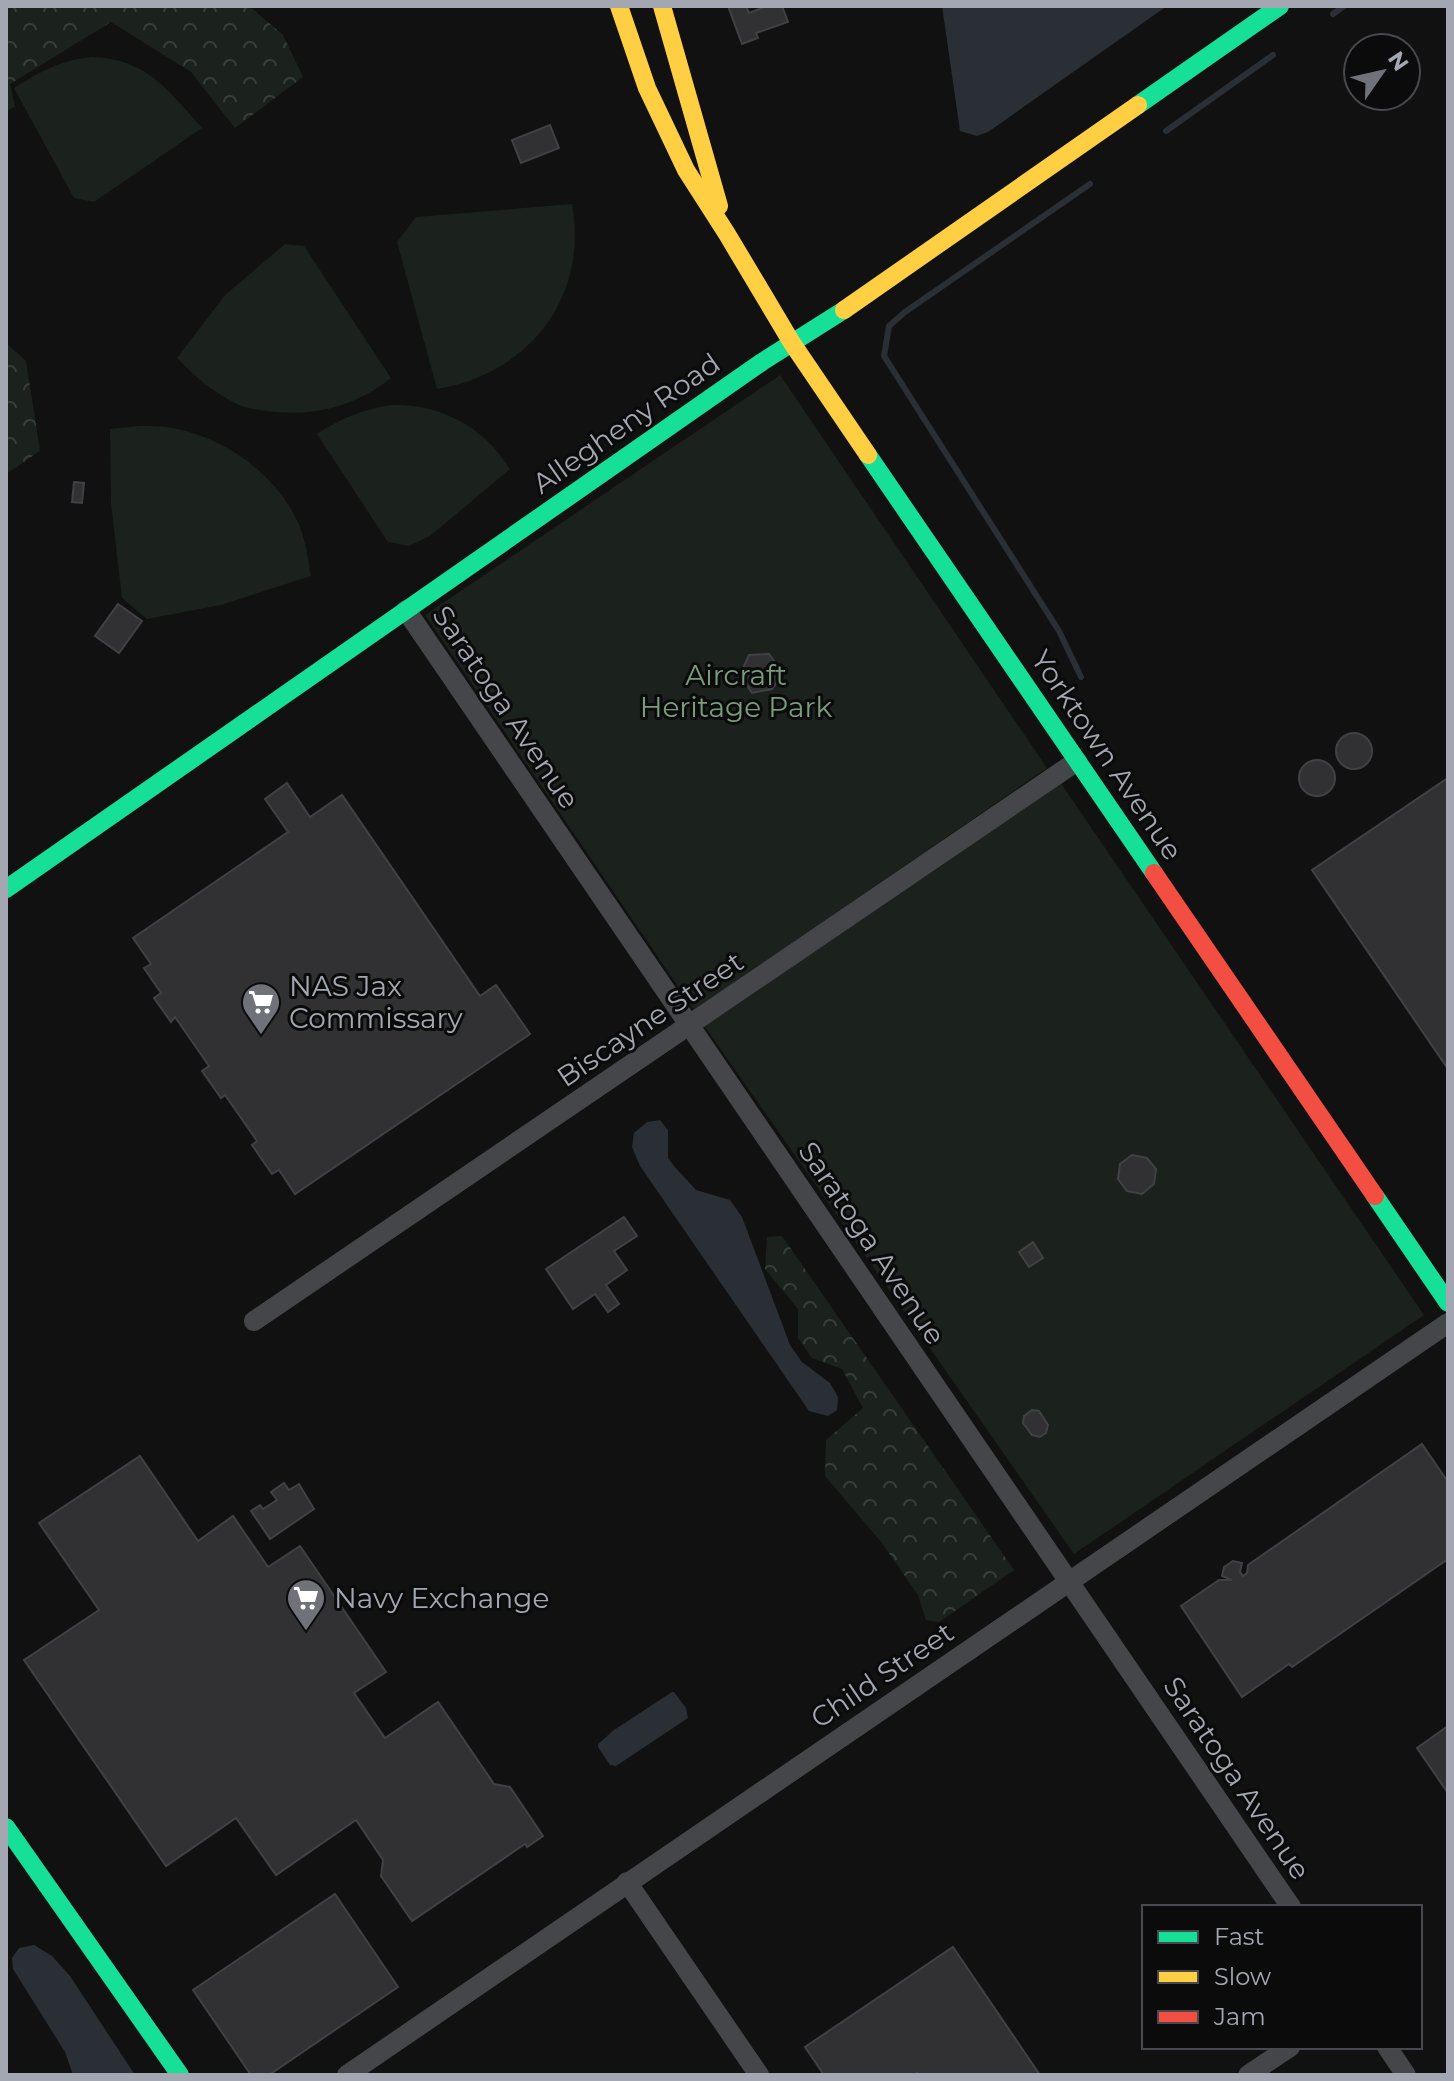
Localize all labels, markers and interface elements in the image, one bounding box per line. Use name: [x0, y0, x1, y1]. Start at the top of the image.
north arrow: [1342, 32, 1422, 112]
text: N: [1382, 46, 1414, 76]
street label: Allegheny Road: [526, 346, 726, 500]
street label: Saratoga Avenue: [426, 599, 586, 815]
street label: Yorktown Avenue: [1024, 644, 1190, 866]
park label: Aircraft Heritage Park: [640, 658, 833, 724]
street label: Biscayne Street: [551, 944, 749, 1094]
place label: NAS Jax Commissary: [289, 969, 464, 1035]
supermarket icon: NAS Jax Commissary: [240, 981, 282, 1036]
street label: Saratoga Avenue: [792, 1135, 952, 1351]
supermarket icon: Navy Exchange: [285, 1577, 327, 1632]
place label: Navy Exchange: [334, 1581, 549, 1615]
street label: Child Street: [804, 1615, 960, 1735]
street label: Saratoga Avenue: [1157, 1670, 1317, 1886]
legend: [1142, 1905, 1422, 2049]
text: Fast: [1214, 1922, 1265, 1951]
text: Slow: [1214, 1962, 1271, 1991]
text: Jam: [1213, 2002, 1266, 2031]

